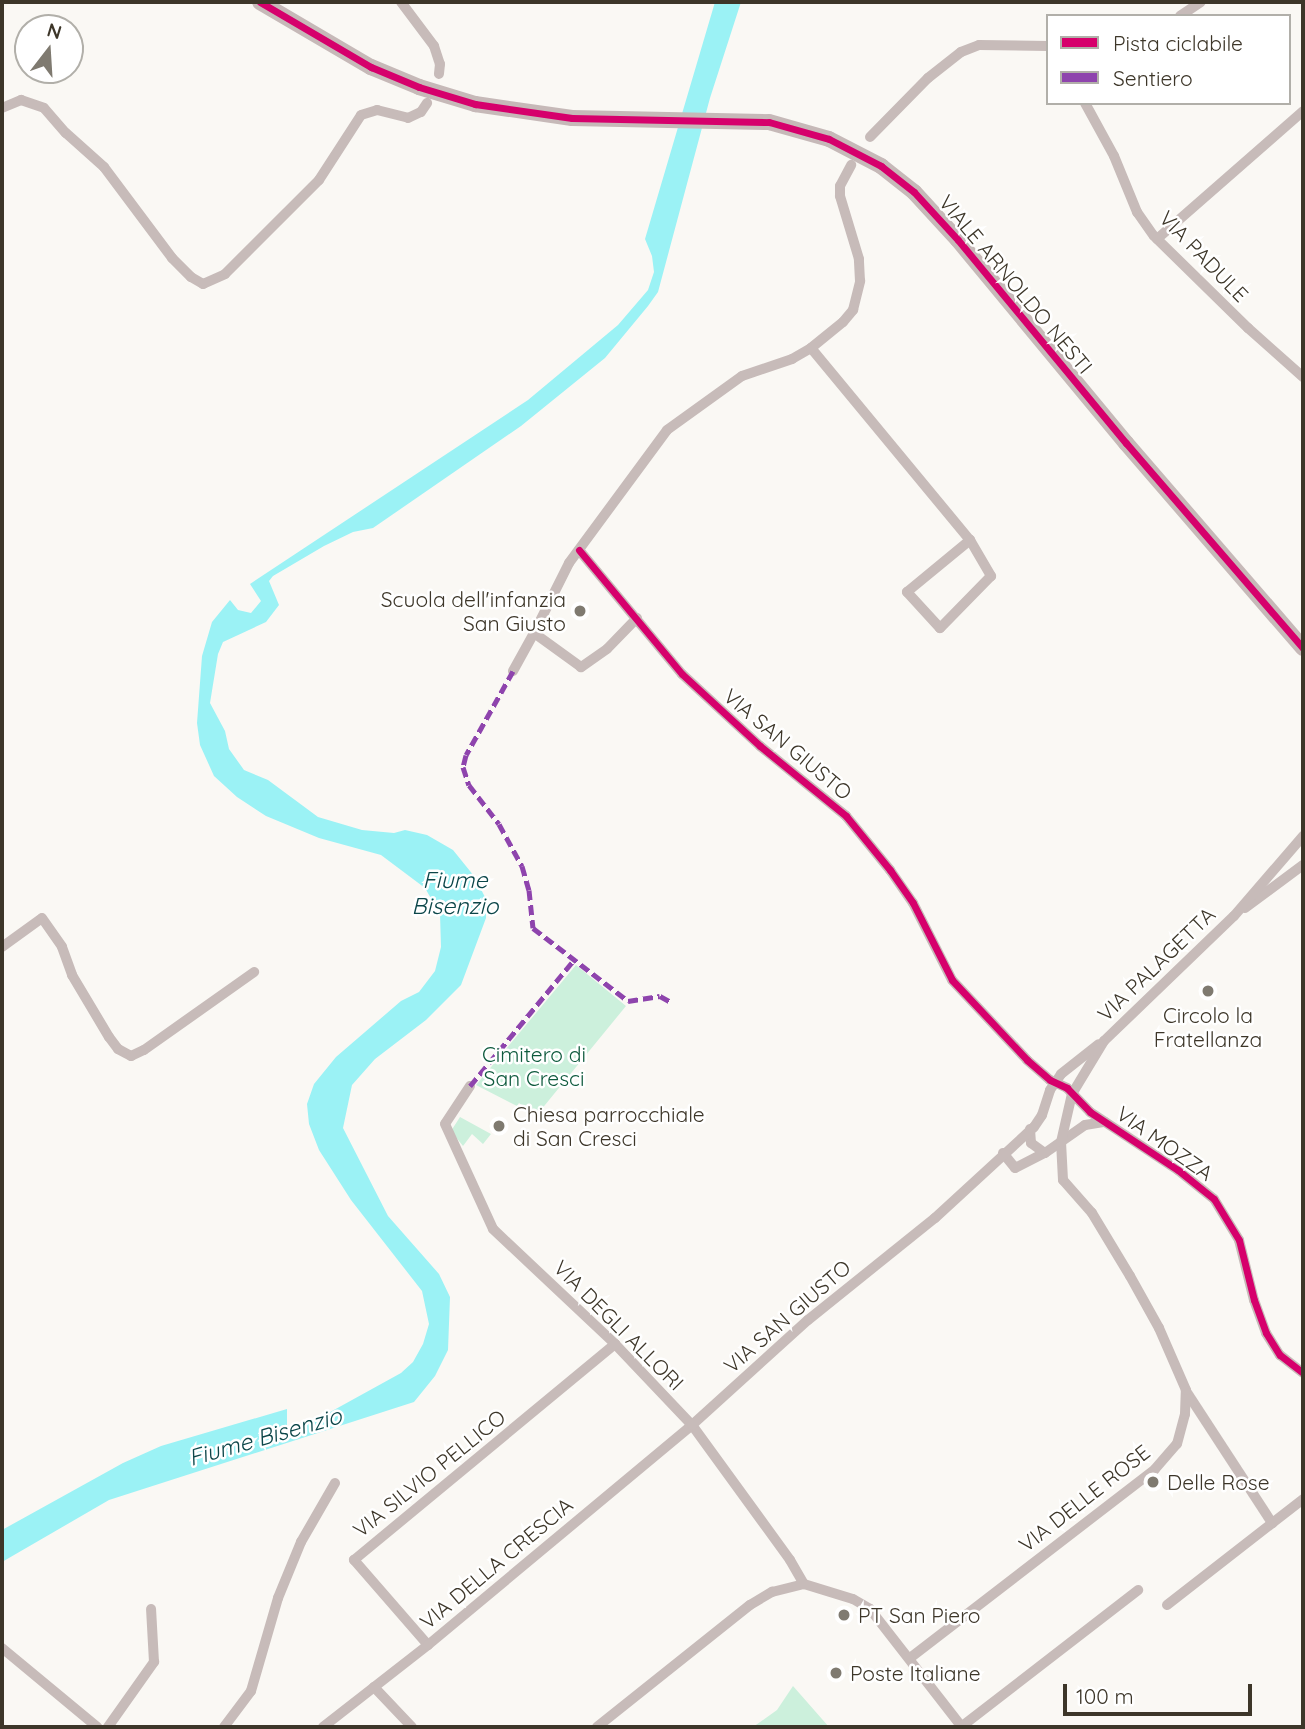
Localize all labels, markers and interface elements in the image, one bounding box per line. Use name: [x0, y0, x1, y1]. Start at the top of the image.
north arrow: [14, 14, 84, 84]
legend: [1046, 14, 1291, 105]
text: N: [44, 17, 65, 44]
text: Pista ciclabile: [1113, 30, 1243, 56]
text: Sentiero: [1113, 65, 1193, 91]
street label: VIALE ARNOLDO NESTI: [934, 189, 1098, 379]
street label: VIA PADULE: [1154, 205, 1254, 307]
place label: Scuola dell'infanzia San Giusto: [381, 586, 566, 636]
marker: Scuola dell'infanzia San Giusto: [572, 603, 588, 619]
street label: VIA SAN GIUSTO: [719, 683, 857, 805]
water label: Fiume Bisenzio: [412, 866, 498, 920]
street label: VIA PALAGETTA: [1092, 902, 1220, 1026]
marker: Circolo la Fratellanza: [1200, 983, 1216, 999]
place label: Circolo la Fratellanza: [1154, 1002, 1262, 1052]
park label: Cimitero di San Cresci: [482, 1041, 586, 1091]
street label: VIA MOZZA: [1112, 1100, 1218, 1186]
place label: Chiesa parrocchiale di San Cresci: [513, 1101, 705, 1151]
marker: Chiesa parrocchiale di San Cresci: [491, 1118, 507, 1134]
street label: VIA SAN GIUSTO: [718, 1254, 856, 1378]
street label: VIA DEGLI ALLORI: [549, 1255, 689, 1395]
water label: Fiume Bisenzio: [185, 1402, 345, 1472]
street label: VIA SILVIO PELLICO: [348, 1404, 510, 1542]
street label: VIA DELLE ROSE: [1014, 1439, 1154, 1557]
place label: Delle Rose: [1167, 1469, 1270, 1495]
marker: Delle Rose: [1145, 1474, 1161, 1490]
street label: VIA DELLA CRESCIA: [415, 1492, 577, 1634]
place label: PT San Piero: [858, 1602, 981, 1628]
marker: PT San Piero: [836, 1607, 852, 1623]
place label: Poste Italiane: [850, 1660, 981, 1686]
marker: Poste Italiane: [828, 1665, 844, 1681]
scale bar: [1067, 1670, 1256, 1714]
text: 100 m: [1076, 1683, 1134, 1709]

